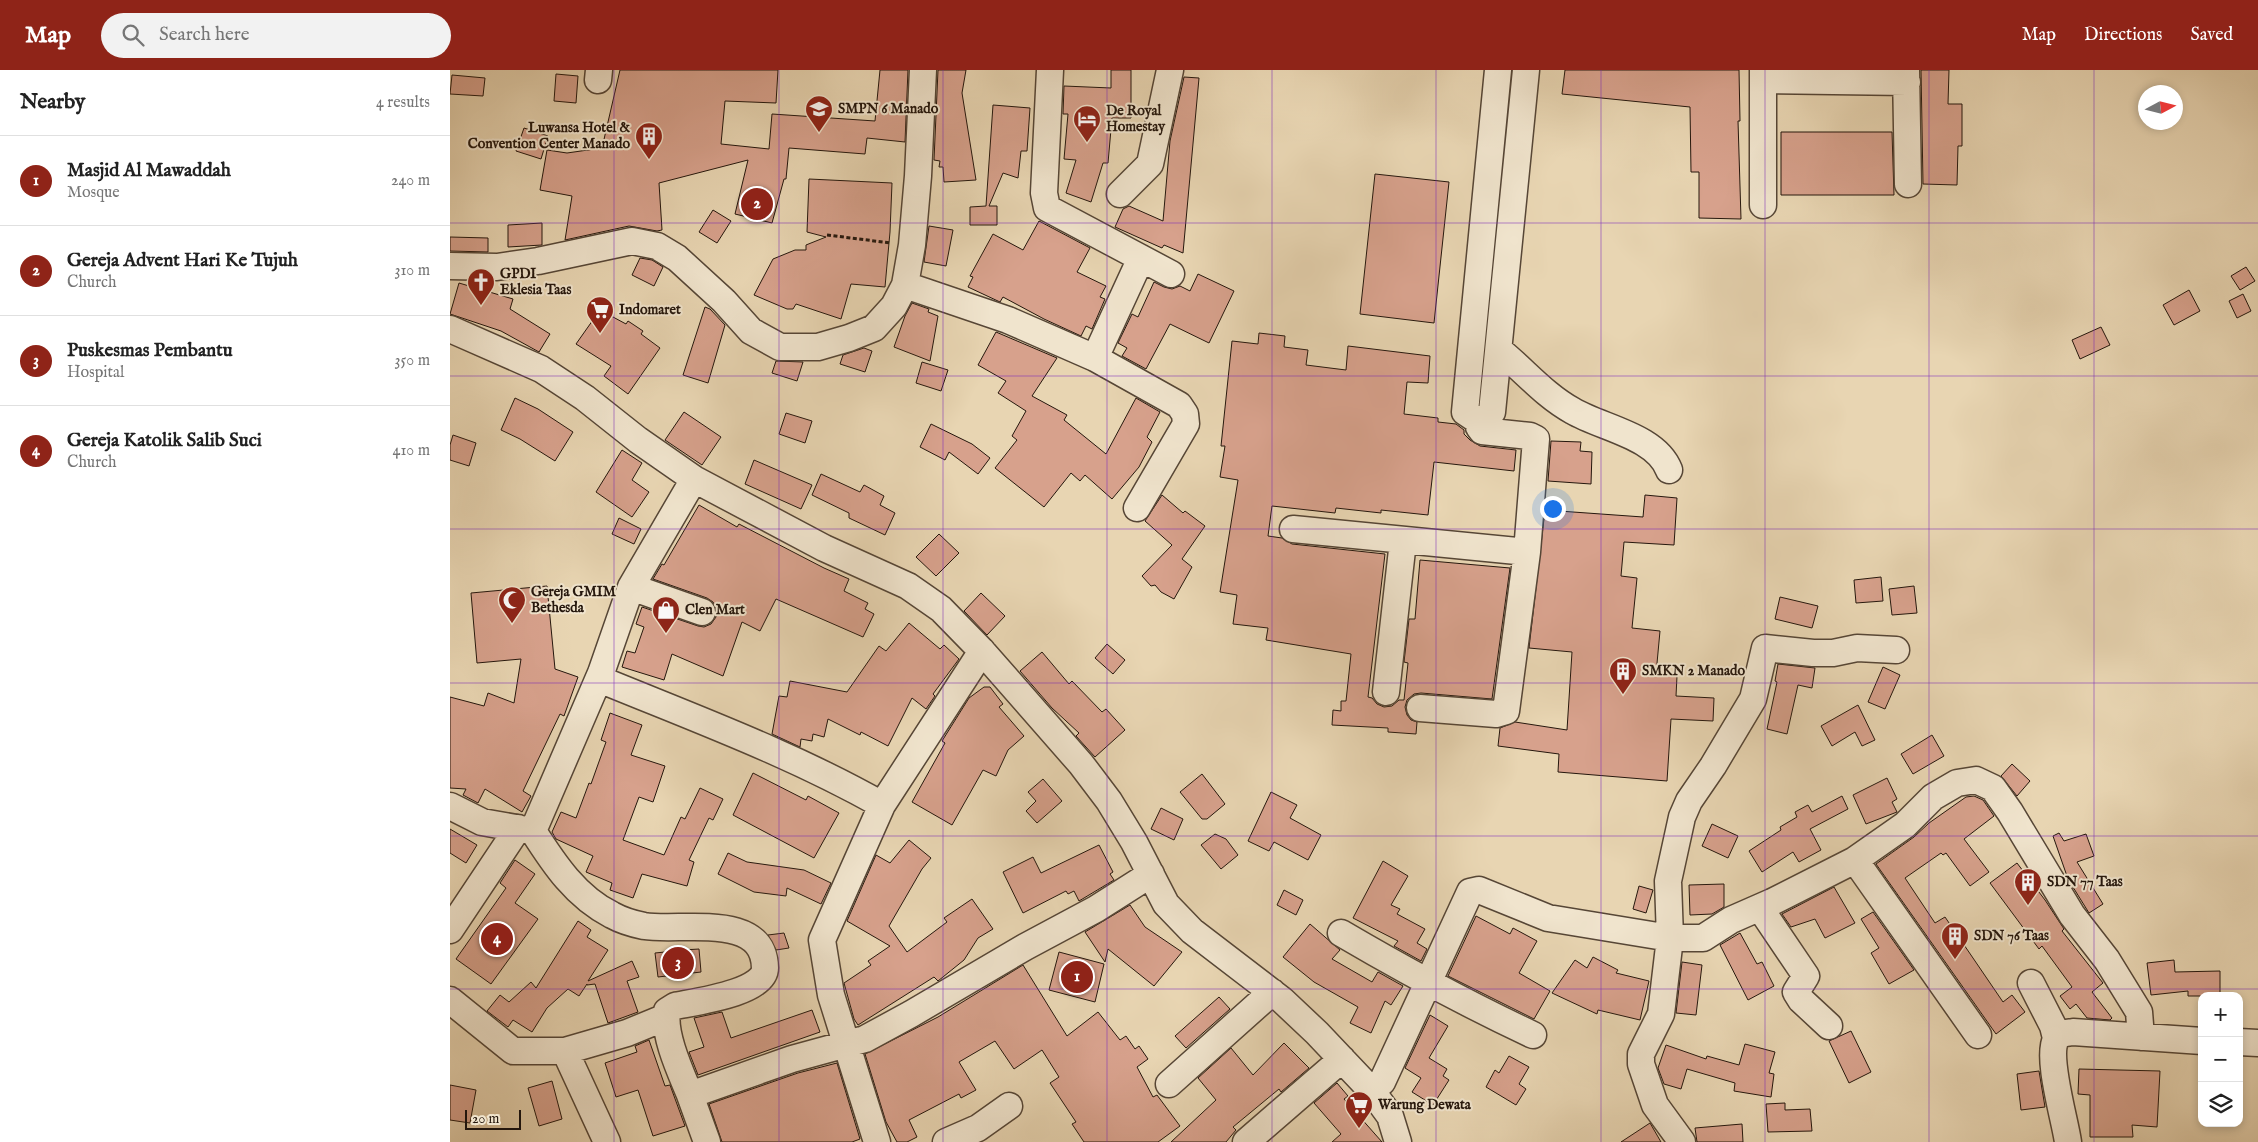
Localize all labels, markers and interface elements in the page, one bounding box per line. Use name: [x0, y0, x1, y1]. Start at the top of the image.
search box: [101, 13, 451, 58]
text: Map: [25, 20, 71, 51]
icon: search: [119, 21, 147, 49]
text: Search here: [159, 23, 250, 47]
text: Map: [2022, 24, 2056, 47]
text: Directions: [2084, 24, 2162, 47]
text: Saved: [2190, 24, 2233, 47]
north arrow: [2138, 85, 2183, 130]
text: Nearby: [20, 89, 85, 116]
text: 4 results: [376, 93, 430, 113]
school or university icon: SMPN 6 Manado: [804, 94, 834, 133]
place label: SMPN 6 Manado: [838, 100, 939, 118]
place label: De Royal Homestay: [1106, 102, 1166, 136]
hotel icon: De Royal Homestay: [1072, 104, 1102, 143]
place label: Luwansa Hotel & Convention Center Manado: [468, 119, 630, 153]
building icon: Luwansa Hotel & Convention Center Manado: [634, 121, 664, 160]
text: Masjid Al Mawaddah: [67, 159, 231, 183]
text: 1: [33, 171, 39, 191]
text: 240 m: [391, 171, 430, 191]
text: Mosque: [67, 183, 120, 203]
pin: 2: [741, 185, 773, 223]
text: Gereja Advent Hari Ke Tujuh: [67, 249, 298, 273]
text: 2: [32, 261, 40, 281]
text: 310 m: [394, 261, 430, 281]
place label: GPDI Eklesia Taas: [500, 265, 571, 299]
church icon: GPDI Eklesia Taas: [466, 267, 496, 306]
text: Church: [67, 273, 116, 293]
supermarket icon: Indomaret: [585, 295, 615, 334]
place label: Indomaret: [619, 301, 681, 319]
text: Puskesmas Pembantu: [67, 339, 233, 363]
text: 3: [33, 351, 39, 371]
text: 350 m: [395, 351, 430, 371]
text: Hospital: [67, 363, 124, 383]
text: Gereja Katolik Salib Suci: [67, 429, 262, 453]
text: 4: [32, 441, 40, 461]
text: 410 m: [393, 441, 430, 461]
text: Church: [67, 453, 116, 473]
your location: [1540, 496, 1566, 522]
place label: Gereja GMIM Bethesda: [531, 583, 617, 617]
mosque icon: Gereja GMIM Bethesda: [497, 585, 527, 624]
shop icon: Clen Mart: [651, 595, 681, 634]
place label: Clen Mart: [685, 601, 745, 619]
building icon: SMKN 2 Manado: [1608, 656, 1638, 695]
place label: SMKN 2 Manado: [1642, 662, 1745, 680]
building icon: SDN 77 Taas: [2013, 867, 2043, 906]
place label: SDN 77 Taas: [2047, 873, 2123, 891]
pin: 4: [481, 920, 513, 958]
building icon: SDN 76 Taas: [1940, 921, 1970, 960]
place label: SDN 76 Taas: [1974, 927, 2049, 945]
pin: 3: [662, 944, 694, 982]
pin: 1: [1061, 958, 1093, 996]
map controls: [2198, 992, 2243, 1127]
button: +: [2198, 992, 2243, 1037]
button: −: [2198, 1037, 2243, 1082]
button: layers: [2198, 1082, 2243, 1127]
supermarket icon: Warung Dewata: [1344, 1090, 1374, 1129]
place label: Warung Dewata: [1377, 1096, 1472, 1114]
scale bar: [465, 1107, 521, 1130]
text: 20 m: [472, 1110, 499, 1128]

